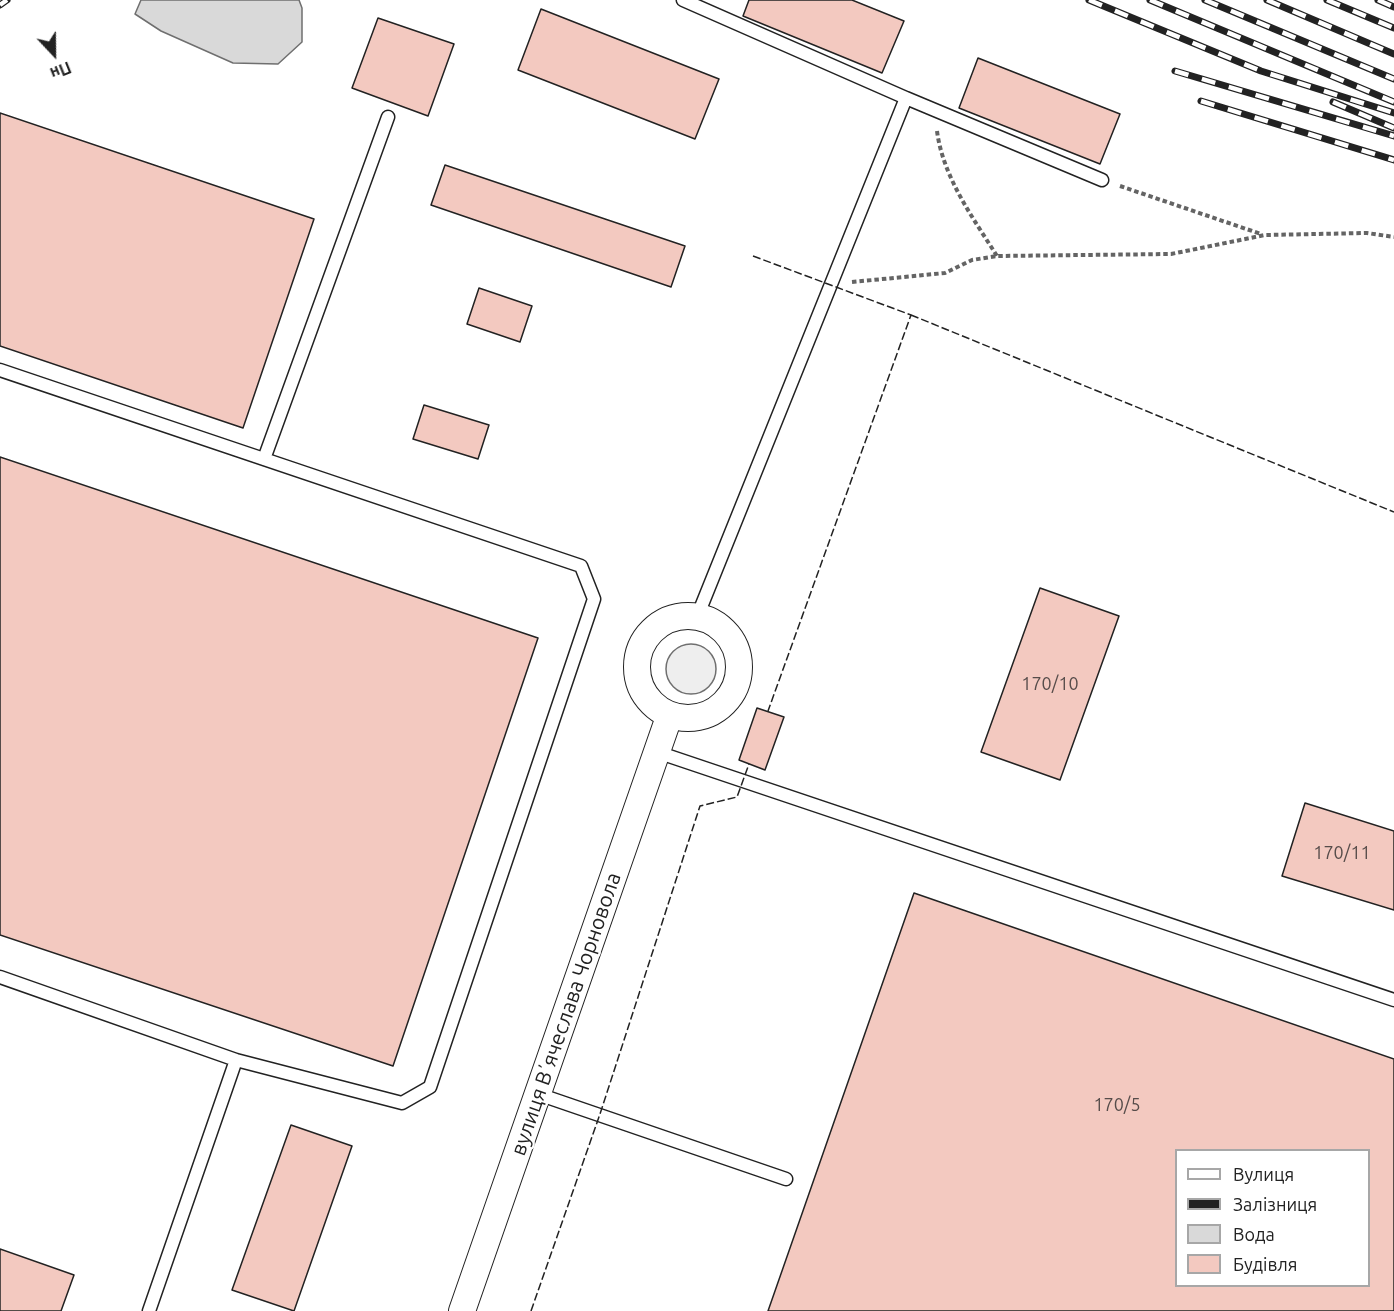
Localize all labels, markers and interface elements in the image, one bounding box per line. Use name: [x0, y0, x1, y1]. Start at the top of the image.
north arrow: [24, 24, 84, 84]
text: Пн: [48, 58, 74, 83]
house number: 170/10: [1021, 673, 1079, 695]
house number: 170/11: [1313, 842, 1371, 864]
street label: вулиця Вʼячеслава Чорновола: [506, 869, 626, 1159]
house number: 170/5: [1093, 1094, 1141, 1116]
legend: [1175, 1149, 1370, 1287]
text: Вулиця: [1233, 1164, 1294, 1184]
text: Залізниця: [1233, 1194, 1317, 1214]
text: Вода: [1233, 1224, 1275, 1244]
text: Будівля: [1233, 1254, 1298, 1274]

